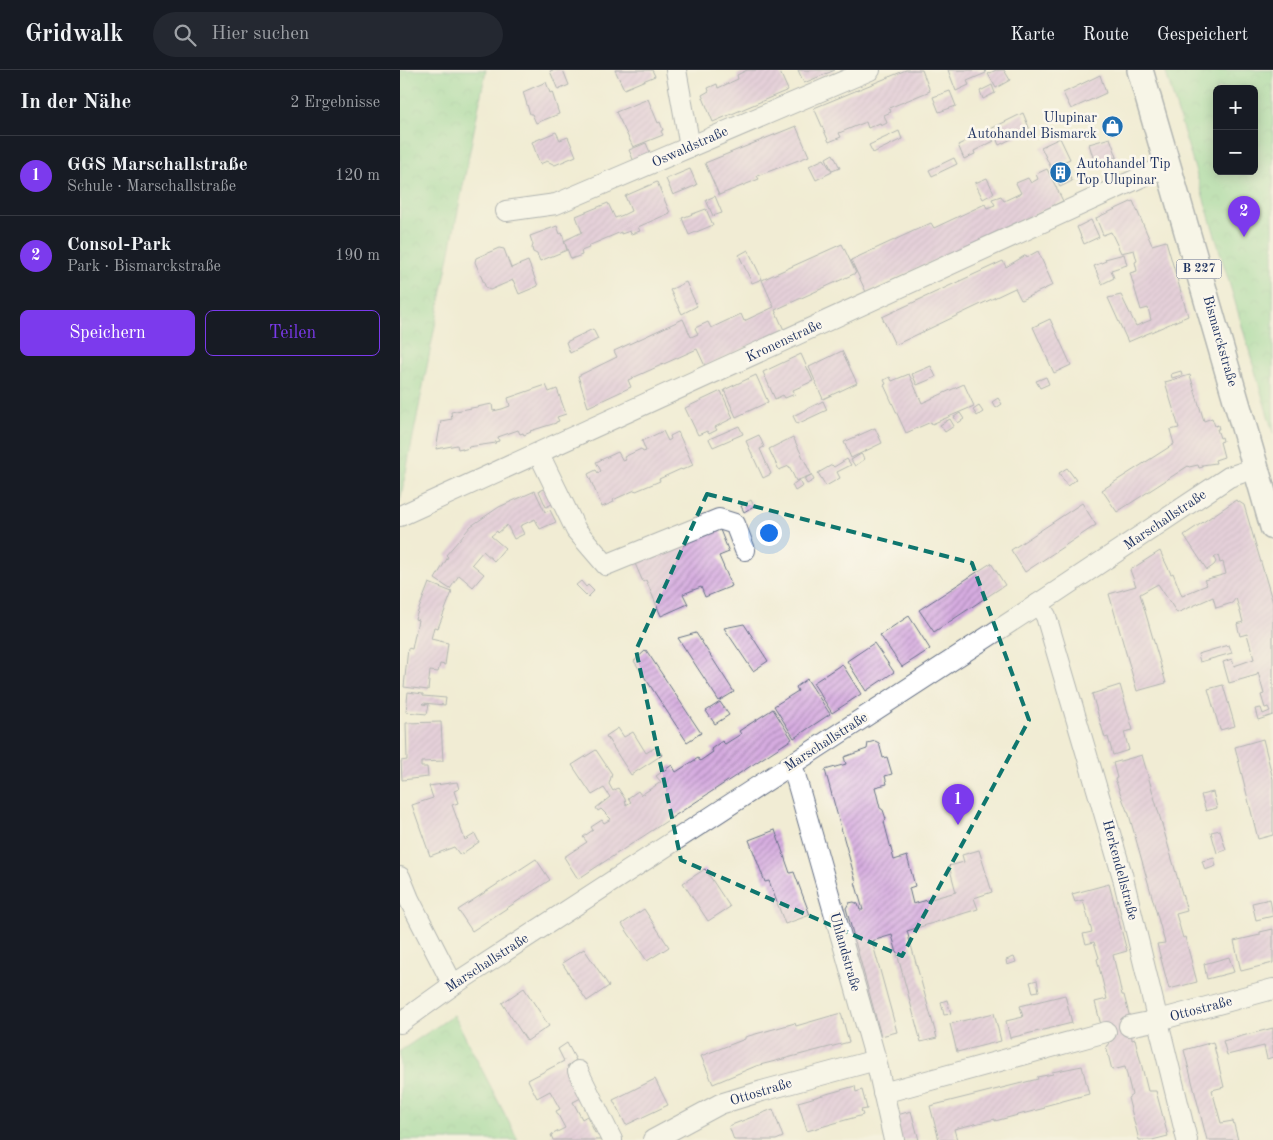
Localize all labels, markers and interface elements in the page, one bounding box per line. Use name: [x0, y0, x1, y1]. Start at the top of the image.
search box: [153, 12, 503, 57]
icon: search: [171, 21, 199, 49]
text: Gridwalk: [25, 23, 123, 47]
text: Hier suchen: [211, 25, 309, 44]
text: Karte: [1010, 26, 1055, 44]
text: Route: [1083, 26, 1129, 44]
text: Gespeichert: [1157, 26, 1248, 44]
map controls: [1213, 85, 1258, 175]
button: +: [1213, 85, 1258, 130]
text: In der Nähe: [20, 92, 131, 113]
text: 2 Ergebnisse: [290, 95, 380, 111]
place label: Ulupinar Autohandel Bismarck: [967, 111, 1097, 141]
shop icon: Ulupinar Autohandel Bismarck: [1101, 114, 1125, 138]
street label: Oswaldstraße: [650, 124, 730, 170]
button: −: [1213, 130, 1258, 175]
text: GGS Marschallstraße: [67, 156, 248, 175]
place label: Autohandel Tip Top Ulupinar: [1076, 157, 1171, 187]
building icon: Autohandel Tip Top Ulupinar: [1048, 160, 1072, 184]
text: 1: [31, 168, 41, 184]
text: 120 m: [335, 168, 380, 184]
text: Schule · Marschallstraße: [67, 179, 236, 195]
pin: 2: [1228, 196, 1260, 237]
text: Consol-Park: [67, 236, 171, 255]
text: 2: [31, 248, 41, 264]
text: 190 m: [335, 248, 380, 264]
text: Park · Bismarckstraße: [67, 259, 221, 275]
road number: B 227: [1176, 260, 1222, 278]
street label: Bismarckstraße: [1200, 294, 1240, 388]
button: Speichern: [20, 310, 195, 356]
button: Teilen: [205, 310, 380, 356]
street label: Kronenstraße: [744, 317, 824, 365]
street label: Marschallstraße: [1121, 487, 1209, 553]
your location: [756, 520, 782, 546]
street label: Marschallstraße: [782, 710, 870, 774]
pin: 1: [942, 784, 974, 825]
street label: Herkendellstraße: [1100, 818, 1140, 922]
street label: Uhlandstraße: [827, 911, 863, 993]
street label: Marschallstraße: [443, 931, 531, 995]
street label: Ottostraße: [1168, 994, 1234, 1024]
street label: Ottostraße: [728, 1076, 794, 1108]

